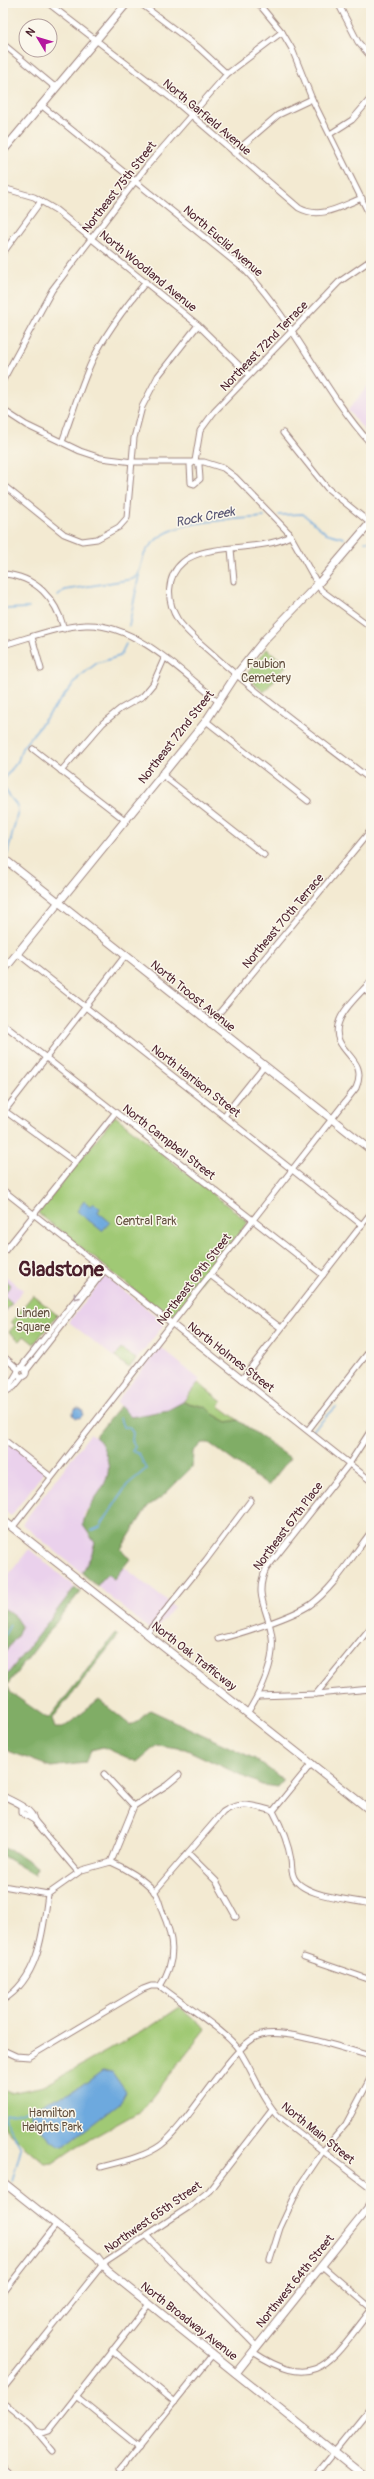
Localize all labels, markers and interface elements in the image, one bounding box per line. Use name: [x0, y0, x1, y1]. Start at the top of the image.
north arrow: [18, 18, 58, 58]
text: N: [23, 25, 38, 39]
street label: North Garfield Avenue: [159, 76, 254, 159]
street label: Northeast 75th Street: [79, 138, 160, 236]
street label: North Euclid Avenue: [180, 203, 266, 280]
street label: North Woodland Avenue: [96, 227, 200, 315]
street label: Northeast 72nd Terrace: [217, 298, 311, 395]
water label: Rock Creek: [174, 503, 238, 531]
park label: Faubion Cemetery: [241, 657, 291, 686]
street label: Northeast 72nd Street: [135, 687, 218, 787]
street label: Northeast 70th Terrace: [239, 871, 328, 972]
street label: North Troost Avenue: [147, 958, 238, 1035]
street label: North Harrison Street: [148, 1042, 244, 1121]
street label: North Campbell Street: [119, 1101, 218, 1183]
park label: Central Park: [116, 1214, 176, 1229]
street label: Northeast 69th Street: [154, 1230, 235, 1328]
district label: Gladstone: [18, 1257, 105, 1282]
one-way arrow: [73, 1293, 80, 1300]
park label: Linden Square: [16, 1306, 50, 1335]
street label: North Holmes Street: [184, 1319, 277, 1396]
street label: Northeast 67th Place: [250, 1479, 327, 1574]
street label: North Oak Trafficway: [148, 1619, 239, 1694]
street label: North Main Street: [278, 2099, 358, 2168]
park label: Hamilton Heights Park: [22, 2106, 82, 2135]
street label: Northwest 65th Street: [102, 2178, 205, 2257]
street label: Northwest 64th Street: [253, 2232, 338, 2331]
street label: North Broadway Avenue: [137, 2279, 240, 2364]

